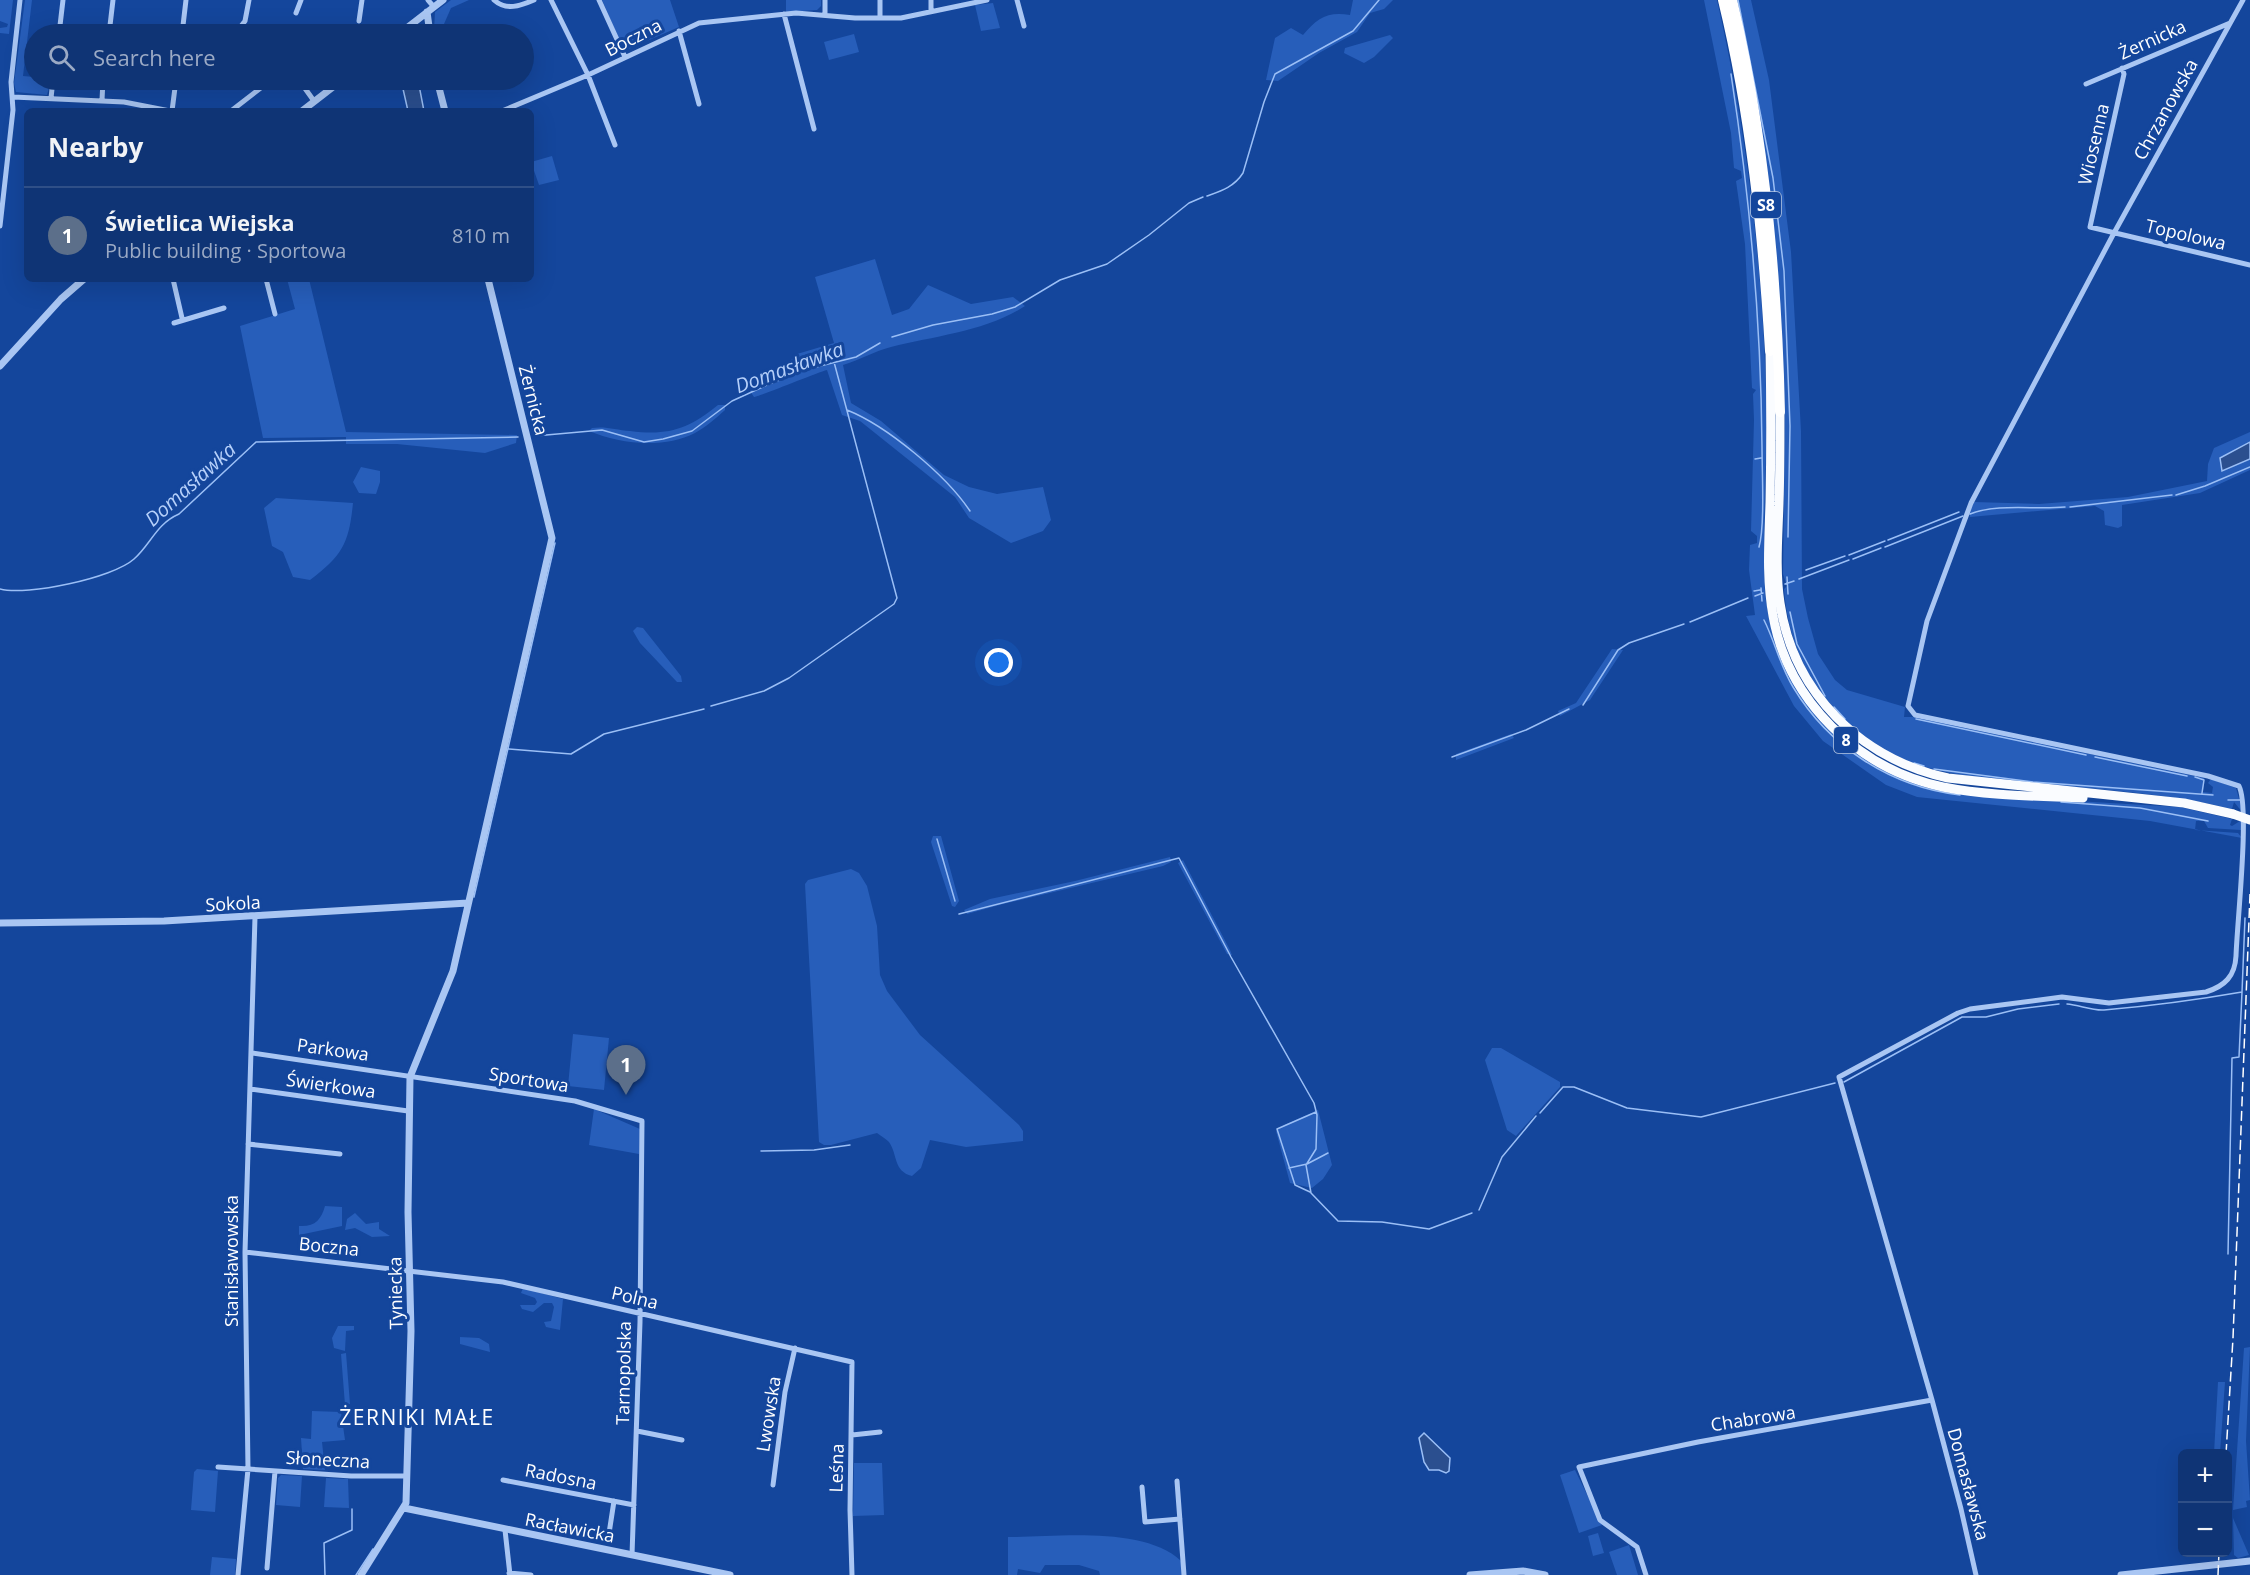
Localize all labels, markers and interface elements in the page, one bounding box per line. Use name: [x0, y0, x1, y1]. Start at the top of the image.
street label: Boczna: [601, 13, 665, 61]
street label: Żernicka: [2114, 14, 2190, 64]
search box: [24, 24, 534, 90]
icon: search: [45, 41, 78, 74]
text: Search here: [93, 42, 216, 72]
street label: Chrzanowska: [2127, 54, 2203, 164]
street label: Wiosenna: [2072, 101, 2114, 187]
text: Nearby: [48, 129, 143, 165]
road number: S8: [1751, 192, 1781, 218]
text: Świetlica Wiejska: [105, 207, 295, 237]
street label: Topolowa: [2143, 213, 2229, 255]
text: 1: [62, 222, 73, 249]
text: 810 m: [452, 222, 510, 249]
text: Public building · Sportowa: [105, 237, 346, 264]
water label: Domasławka: [731, 335, 847, 399]
street label: Żernicka: [514, 362, 554, 438]
water label: Domasławka: [139, 436, 241, 532]
your location: [984, 648, 1013, 677]
road number: 8: [1834, 727, 1858, 753]
street label: Sokola: [205, 890, 261, 916]
street label: Parkowa: [295, 1032, 371, 1066]
pin: 1: [606, 1046, 646, 1095]
street label: Sportowa: [487, 1061, 571, 1097]
street label: Świerkowa: [285, 1067, 377, 1103]
street label: Stanisławowska: [219, 1195, 243, 1327]
street label: Boczna: [298, 1231, 360, 1261]
street label: Tyniecka: [382, 1256, 408, 1330]
street label: Polna: [609, 1280, 661, 1314]
street label: Tarnopolska: [610, 1321, 636, 1425]
street label: Lwowska: [750, 1375, 786, 1453]
street label: Chabrowa: [1709, 1399, 1797, 1437]
district label: ŻERNIKI MAŁE: [339, 1403, 495, 1431]
street label: Domasławska: [1942, 1425, 1996, 1543]
street label: Leśna: [823, 1443, 849, 1493]
street label: Słoneczna: [285, 1445, 371, 1473]
map controls: [2178, 1449, 2232, 1557]
button: +: [2178, 1449, 2232, 1503]
street label: Radosna: [523, 1457, 599, 1495]
button: −: [2178, 1503, 2232, 1557]
street label: Racławicka: [523, 1507, 617, 1547]

